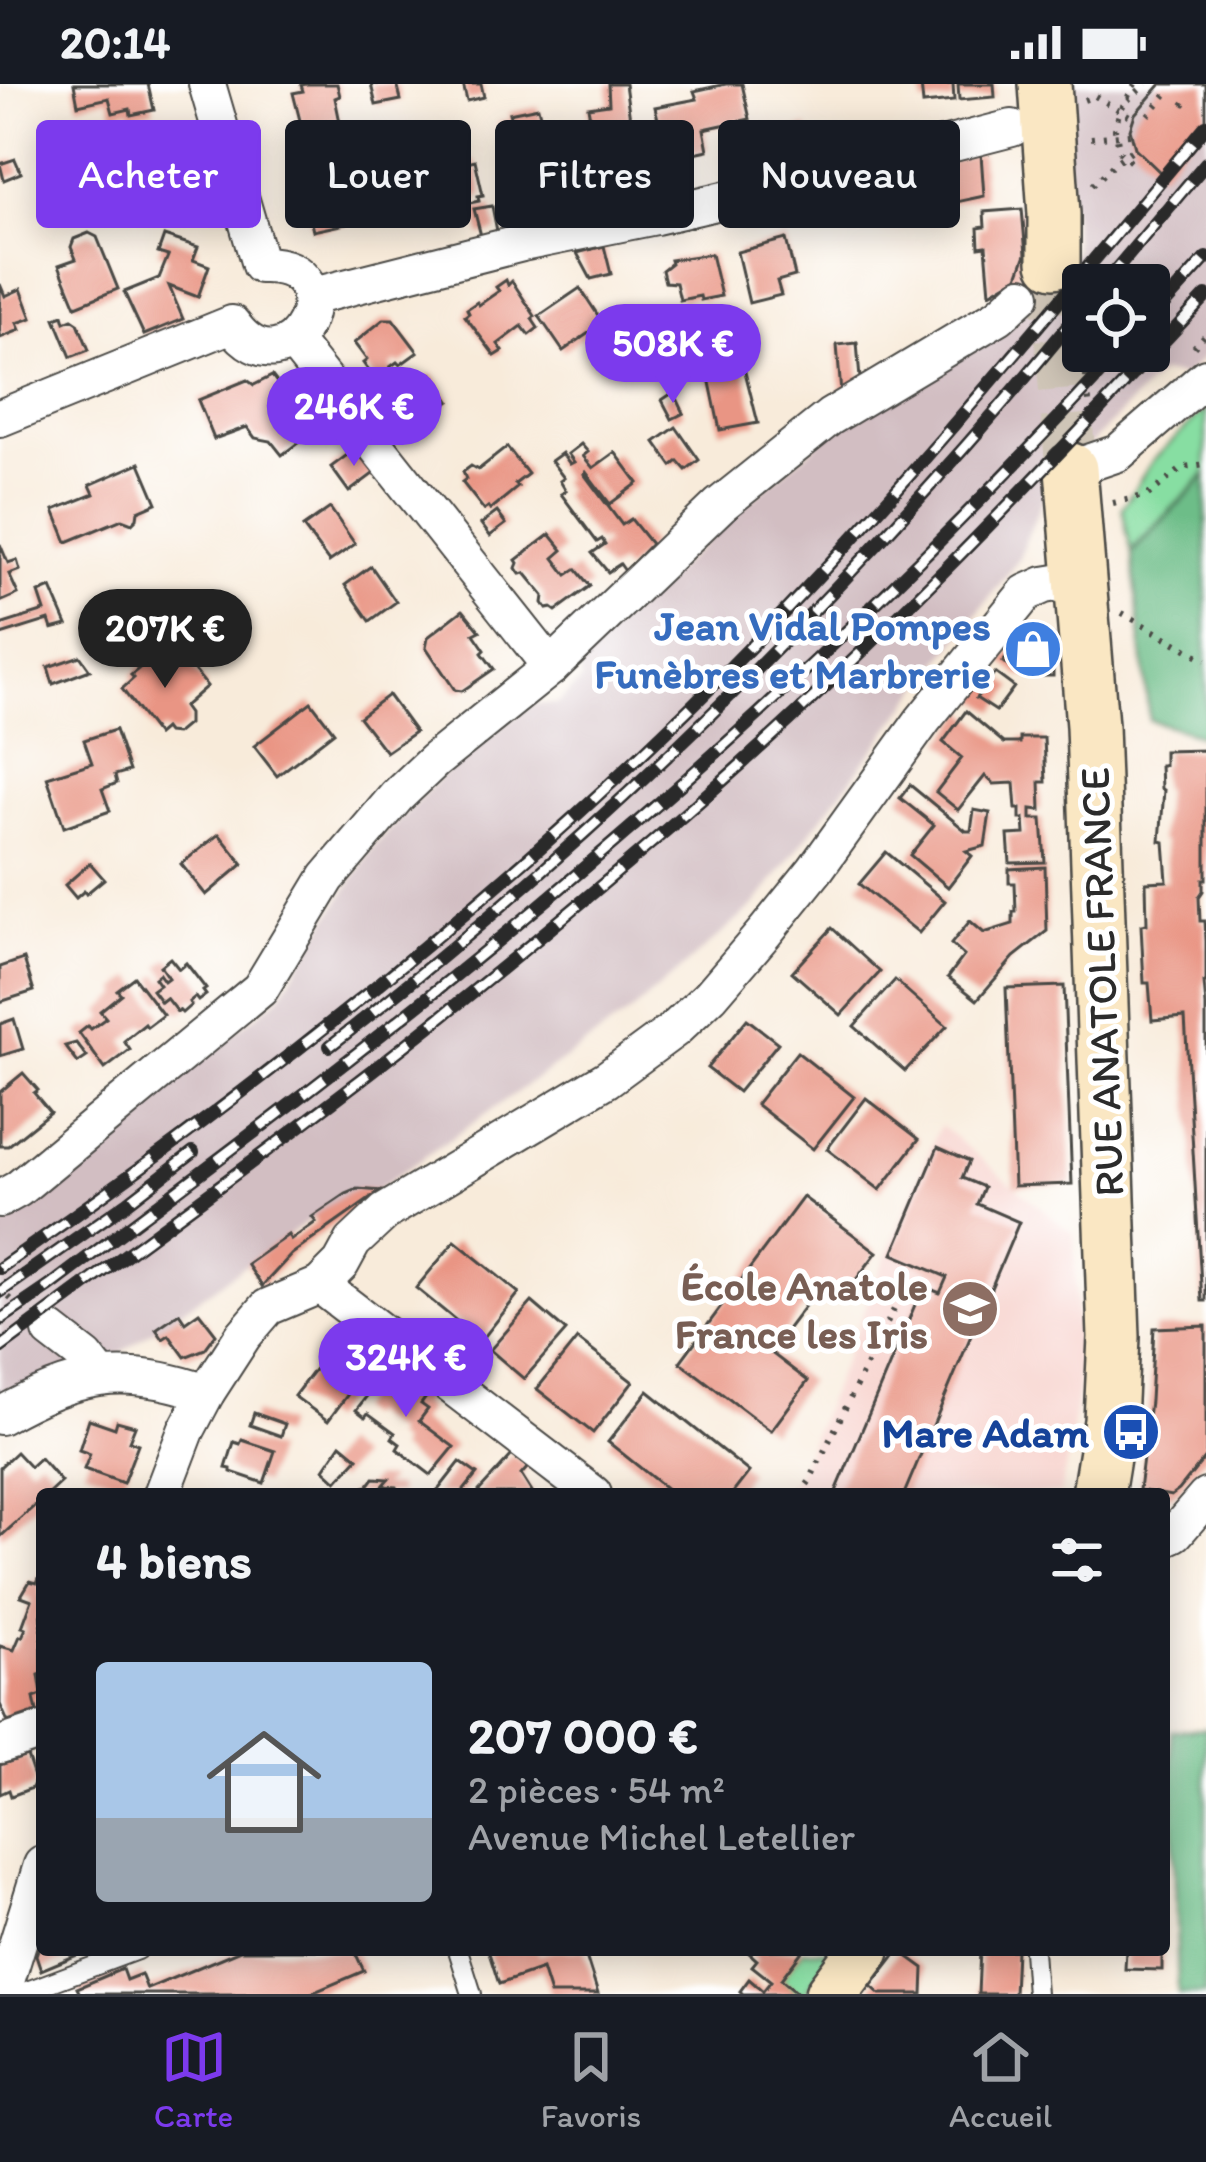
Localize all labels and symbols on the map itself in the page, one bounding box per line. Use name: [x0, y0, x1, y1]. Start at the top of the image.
pin: 508K €: [575, 304, 771, 406]
pin: 246K €: [256, 367, 452, 469]
pin: 207K €: [67, 589, 263, 691]
place label: Jean Vidal Pompes Funèbres et Marbrerie: [594, 600, 991, 699]
shop icon: Jean Vidal Pompes Funèbres et Marbrerie: [1002, 618, 1064, 680]
street label: RUE ANATOLE FRANCE: [1069, 766, 1134, 1197]
place label: École Anatole France les Iris: [675, 1260, 928, 1359]
school or university icon: École Anatole France les Iris: [939, 1278, 1001, 1340]
pin: 324K €: [308, 1318, 504, 1420]
bus stop icon: Mare Adam: [1100, 1401, 1162, 1463]
place label: Mare Adam: [882, 1407, 1090, 1458]

